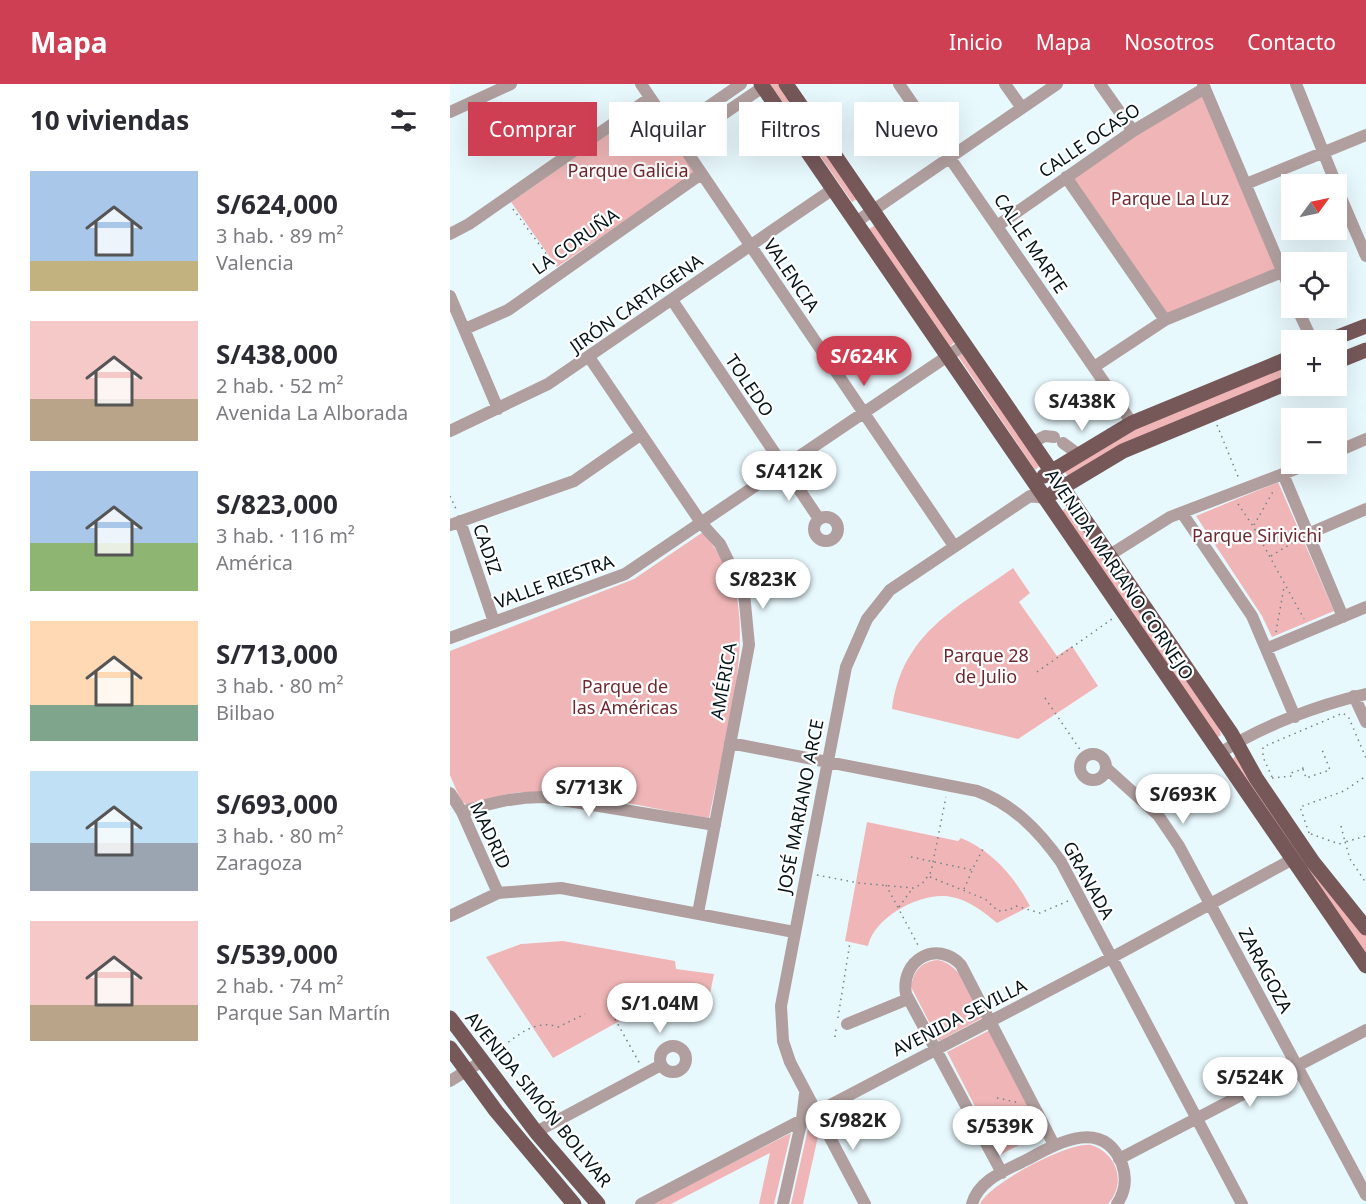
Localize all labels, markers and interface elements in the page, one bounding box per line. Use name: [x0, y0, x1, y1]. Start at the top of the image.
text: Mapa: [30, 23, 108, 61]
text: Inicio: [949, 28, 1003, 56]
text: Mapa: [1036, 28, 1091, 56]
text: Nosotros: [1124, 28, 1214, 56]
text: Contacto: [1247, 28, 1336, 56]
street label: CALLE OCASO: [1034, 97, 1144, 183]
text: 10 viviendas: [30, 102, 189, 138]
chip: Comprar: [468, 102, 597, 156]
chip: Alquilar: [609, 102, 727, 156]
chip: Filtros: [739, 102, 842, 156]
chip: Nuevo: [854, 102, 959, 156]
icon: filters: [387, 104, 420, 137]
park label: Parque Galicia: [568, 158, 688, 182]
north arrow: [1281, 174, 1347, 240]
map controls: [1281, 174, 1347, 474]
text: S/624,000: [216, 186, 338, 222]
park label: Parque La Luz: [1111, 186, 1229, 210]
street label: CALLE MARTE: [989, 188, 1073, 298]
icon: home: [78, 195, 150, 267]
street label: LA CORUÑA: [527, 202, 623, 280]
text: 3 hab. · 89 m²: [216, 222, 343, 249]
street label: VALENCIA: [759, 234, 826, 317]
street label: JIRÓN CARTAGENA: [563, 248, 708, 359]
text: Valencia: [216, 249, 294, 276]
button: locate: [1281, 252, 1347, 318]
button: +: [1281, 330, 1347, 396]
text: S/438,000: [216, 336, 338, 372]
pin: S/624K: [815, 336, 913, 387]
text: S/624K: [831, 342, 897, 369]
icon: home: [78, 345, 150, 417]
street label: TOLEDO: [720, 349, 780, 421]
text: 2 hab. · 52 m²: [216, 372, 343, 399]
pin: S/438K: [1033, 381, 1131, 432]
text: S/438K: [1049, 387, 1115, 414]
text: Avenida La Alborada: [216, 399, 408, 426]
button: −: [1281, 408, 1347, 474]
pin: S/412K: [740, 451, 838, 502]
text: S/412K: [756, 457, 822, 484]
street label: AVENIDA MARIANO CORNEJO: [1040, 464, 1200, 684]
text: S/823,000: [216, 486, 338, 522]
icon: home: [78, 495, 150, 567]
street label: CADIZ: [468, 520, 508, 578]
text: 3 hab. · 116 m²: [216, 522, 355, 549]
park label: Parque Sirivichi: [1192, 523, 1322, 547]
street label: VALLE RIESTRA: [491, 548, 617, 614]
text: América: [216, 549, 293, 576]
pin: S/823K: [714, 559, 812, 610]
text: S/823K: [730, 565, 796, 592]
text: S/713,000: [216, 636, 338, 672]
street label: AMÉRICA: [704, 640, 742, 721]
park label: Parque 28 de Julio: [943, 643, 1029, 688]
icon: home: [78, 645, 150, 717]
text: 3 hab. · 80 m²: [216, 672, 343, 699]
park label: Parque de las Américas: [572, 674, 678, 719]
text: Bilbao: [216, 699, 275, 726]
street label: JOSÉ MARIANO ARCE: [771, 717, 829, 897]
pin: S/713K: [540, 767, 638, 818]
text: S/713K: [556, 773, 622, 800]
pin: S/693K: [1134, 774, 1232, 825]
text: S/693K: [1150, 780, 1216, 807]
text: S/693,000: [216, 786, 338, 822]
icon: home: [78, 795, 150, 867]
street label: MADRID: [465, 798, 517, 872]
text: 3 hab. · 80 m²: [216, 822, 343, 849]
street label: GRANADA: [1058, 837, 1120, 924]
text: Zaragoza: [216, 849, 303, 876]
street label: ZARAGOZA: [1234, 923, 1299, 1017]
text: S/539,000: [216, 936, 338, 972]
icon: home: [78, 945, 150, 1017]
text: 2 hab. · 74 m²: [216, 972, 343, 999]
street label: AVENIDA SEVILLA: [888, 973, 1031, 1061]
pin: S/1.04M: [605, 983, 715, 1034]
text: S/1.04M: [621, 989, 699, 1016]
text: Parque San Martín: [216, 999, 390, 1026]
street label: AVENIDA SIMÓN BOLIVAR: [461, 1006, 617, 1192]
pin: S/524K: [1201, 1057, 1299, 1108]
text: S/524K: [1217, 1063, 1283, 1090]
pin: S/982K: [804, 1100, 902, 1151]
text: S/982K: [820, 1106, 886, 1133]
pin: S/539K: [951, 1106, 1049, 1157]
text: S/539K: [967, 1112, 1033, 1139]

